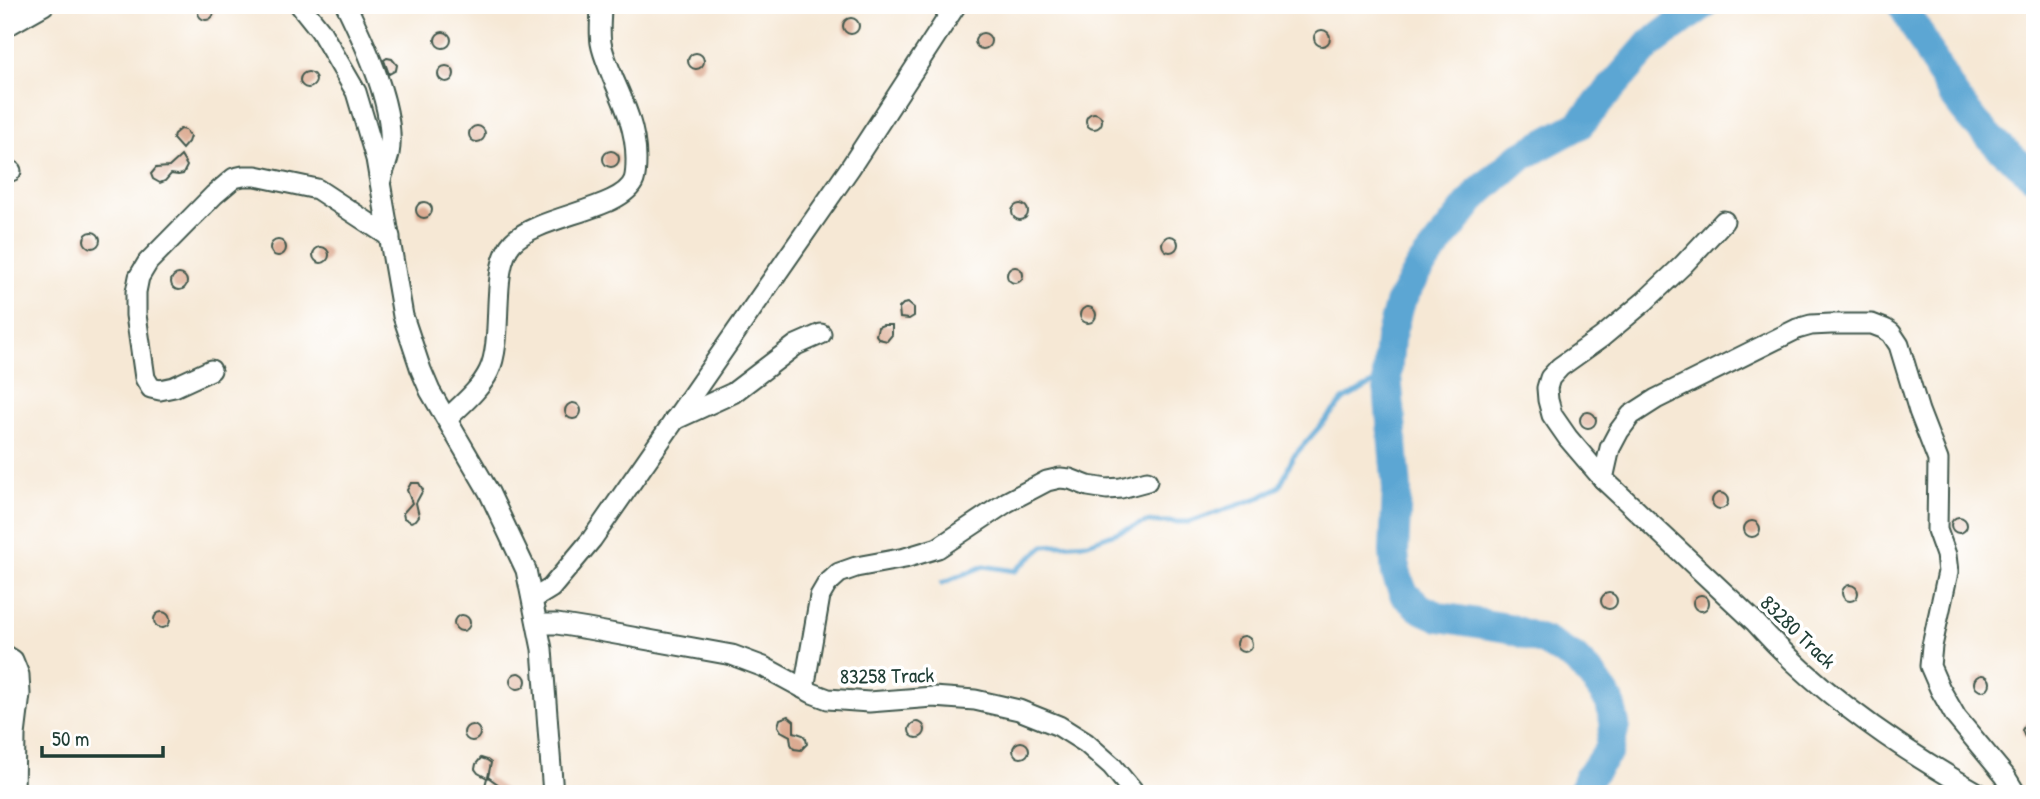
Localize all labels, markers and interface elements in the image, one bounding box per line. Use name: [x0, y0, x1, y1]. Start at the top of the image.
street label: 83280 Track: [1754, 588, 1843, 675]
street label: 83258 Track: [840, 660, 935, 691]
scale bar: [42, 715, 163, 759]
text: 50 m: [52, 724, 89, 753]

